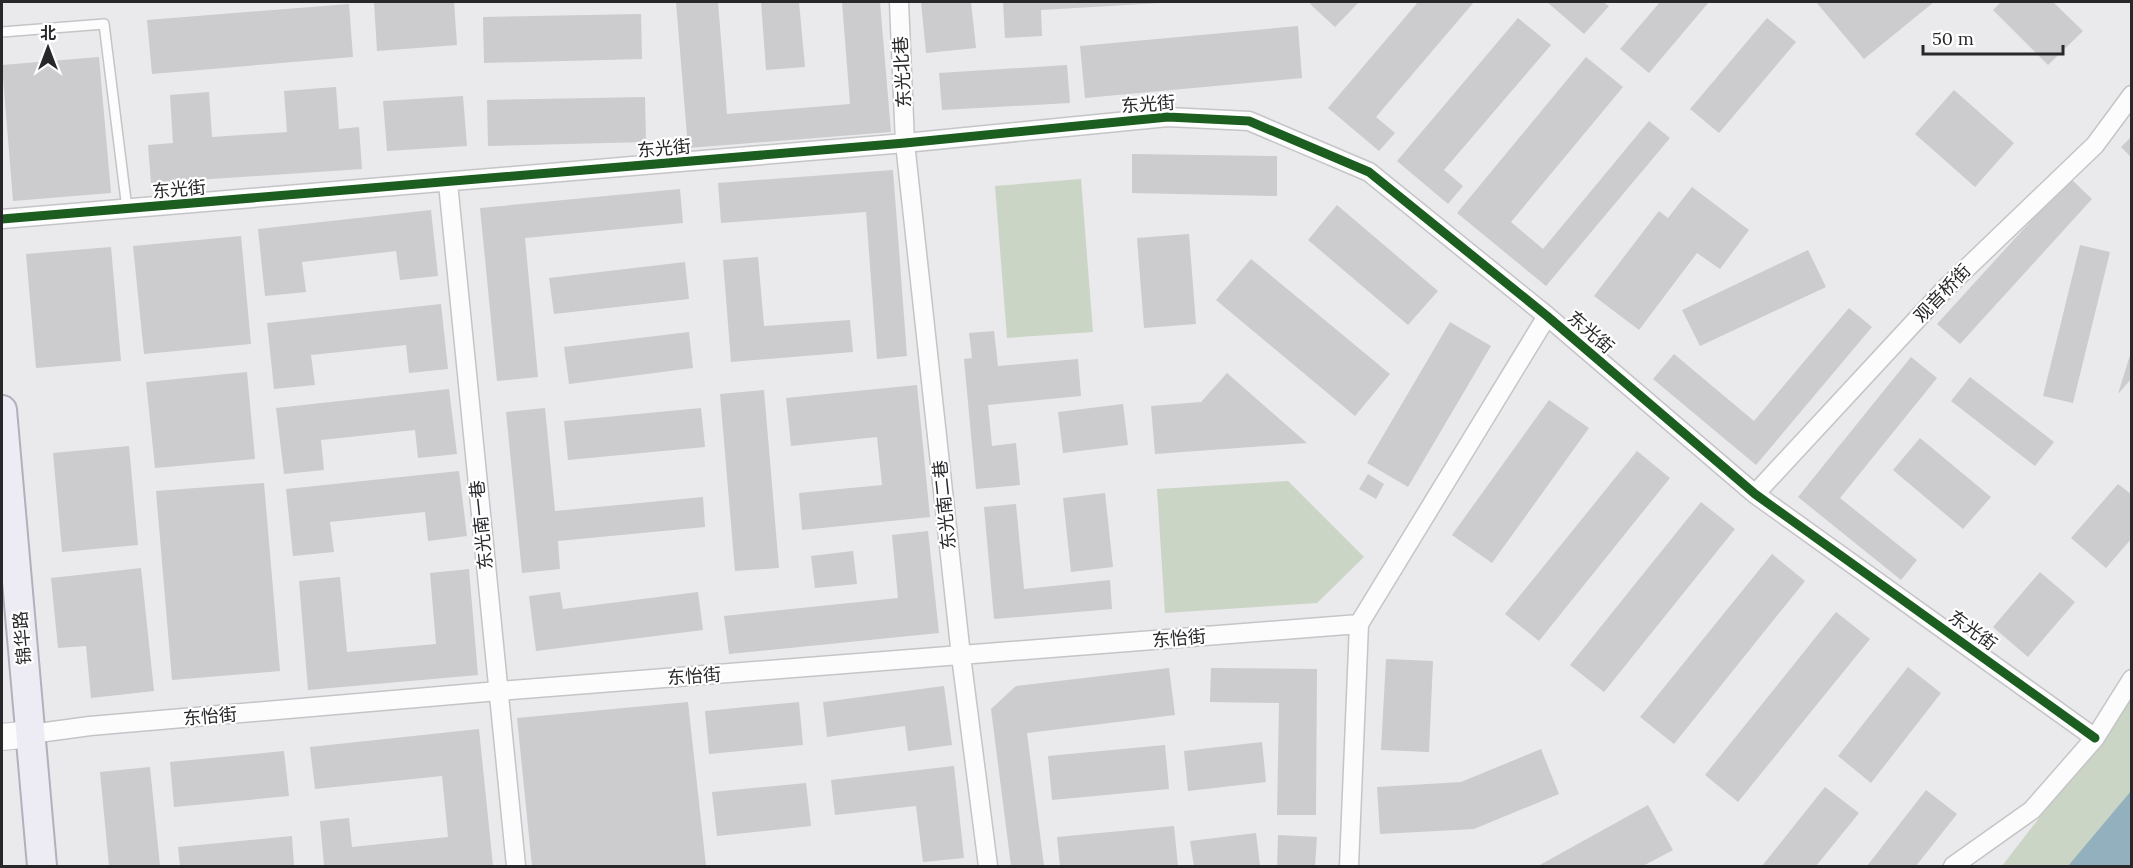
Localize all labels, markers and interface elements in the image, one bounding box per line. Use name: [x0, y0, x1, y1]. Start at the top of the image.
north arrow: [18, 18, 78, 78]
scale bar: [1923, 18, 2062, 56]
text: 北: [40, 23, 56, 43]
text: 50 m: [1932, 27, 1974, 50]
street label: 东光北巷: [889, 35, 915, 109]
street label: 东光街: [1120, 91, 1176, 117]
street label: 东光街: [636, 134, 692, 162]
street label: 东光街: [151, 175, 207, 203]
street label: 观音桥街: [1909, 259, 1975, 327]
street label: 东光街: [1563, 306, 1619, 358]
street label: 东光南二巷: [928, 459, 960, 551]
street label: 东光南一巷: [465, 479, 497, 571]
street label: 东光街: [1944, 605, 2002, 655]
street label: 锦华路: [8, 610, 36, 666]
street label: 东怡街: [1151, 624, 1207, 652]
street label: 东怡街: [666, 663, 722, 689]
street label: 东怡街: [182, 702, 238, 730]

